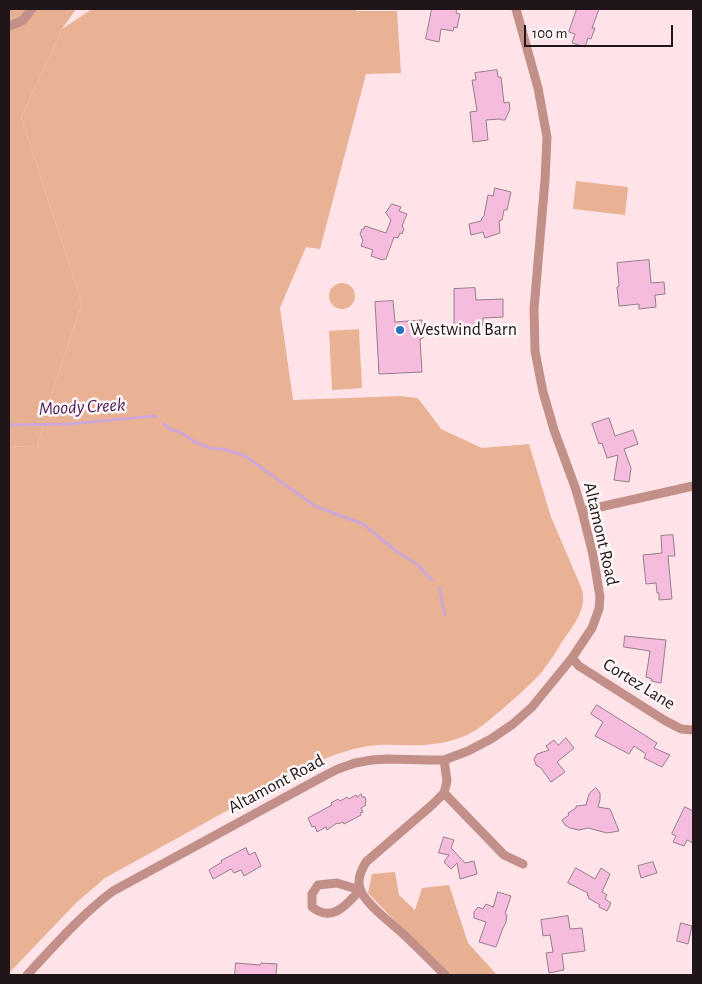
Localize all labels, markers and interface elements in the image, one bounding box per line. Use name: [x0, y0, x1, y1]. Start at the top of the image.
scale bar: [527, 15, 676, 47]
text: 100 m: [532, 26, 567, 41]
place label: Westwind Barn: [410, 319, 517, 341]
marker: Westwind Barn: [394, 324, 406, 336]
water label: Moody Creek: [38, 393, 126, 421]
street label: Altamont Road: [579, 480, 623, 588]
street label: Cortez Lane: [599, 653, 679, 715]
street label: Altamont Road: [224, 750, 328, 818]

